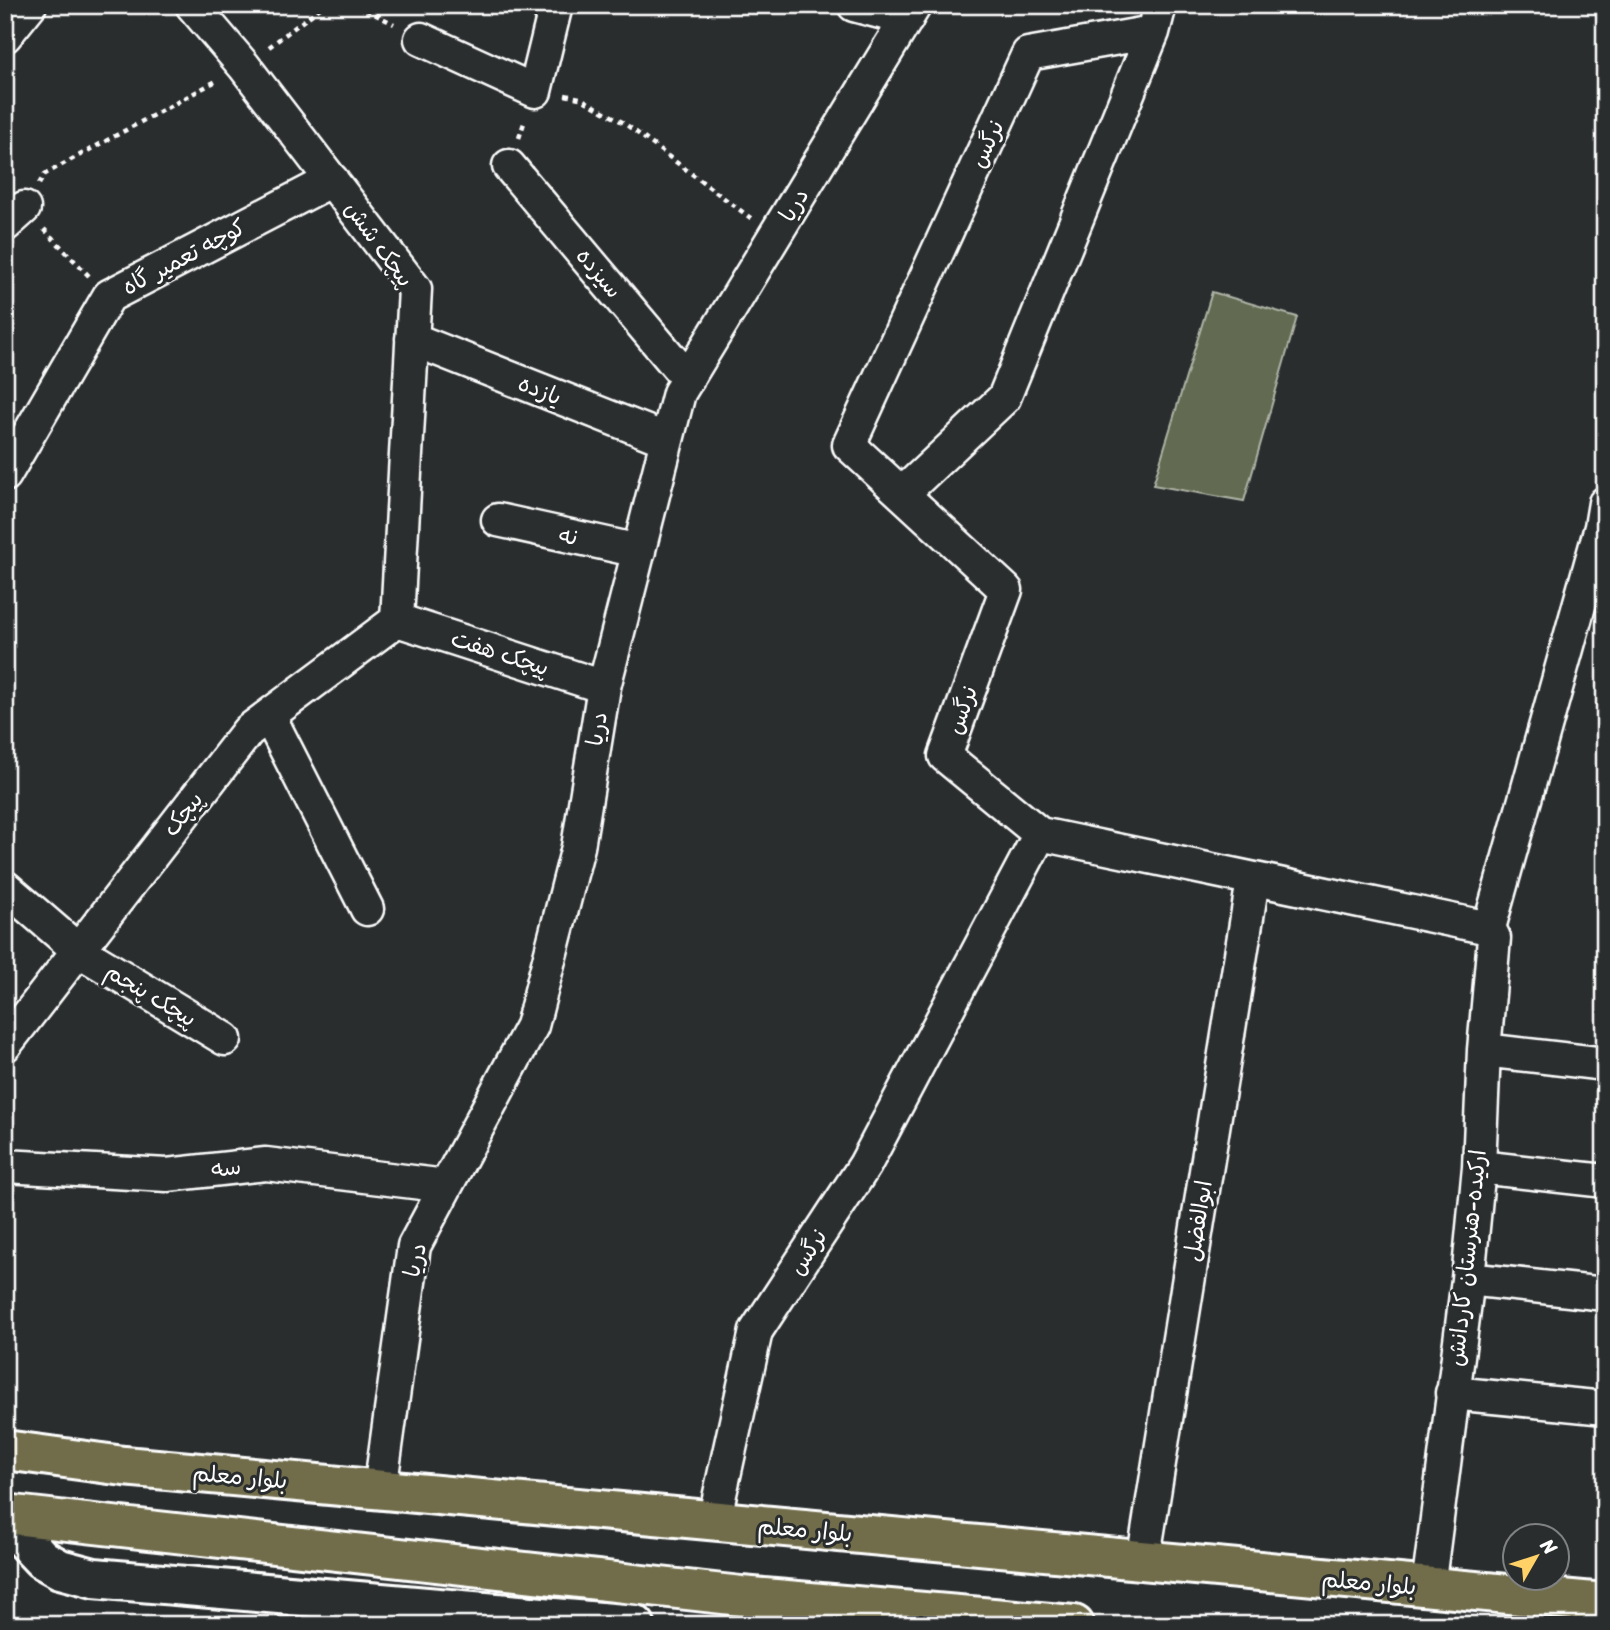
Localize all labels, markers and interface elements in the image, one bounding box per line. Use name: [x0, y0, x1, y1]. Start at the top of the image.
street label: نرگس: [958, 113, 1016, 175]
street label: دریا: [768, 180, 820, 230]
street label: پیچک شش: [333, 192, 425, 296]
street label: کوچه تعمیر گاه: [114, 207, 254, 307]
street label: سیزده: [565, 238, 633, 308]
street label: یازده: [512, 363, 568, 417]
street label: نه: [554, 514, 582, 558]
street label: پیچک هفت: [445, 618, 555, 688]
street label: نرگس: [934, 680, 990, 740]
street label: دریا: [574, 709, 620, 749]
street label: پیچک: [152, 782, 214, 846]
street label: پیچک پنجم: [97, 951, 205, 1039]
street label: سه: [209, 1146, 243, 1190]
street label: ارکیده-هنرستان کاردانش: [1435, 1148, 1499, 1368]
street label: ابوالفضل: [1171, 1177, 1225, 1265]
street label: نرگس: [777, 1220, 839, 1284]
street label: دریا: [391, 1239, 439, 1281]
street label: بلوار معلم: [191, 1452, 289, 1502]
street label: بلوار معلم: [756, 1505, 854, 1555]
north arrow: [1502, 1522, 1572, 1592]
text: N: [1531, 1530, 1566, 1563]
street label: بلوار معلم: [1320, 1558, 1418, 1608]

